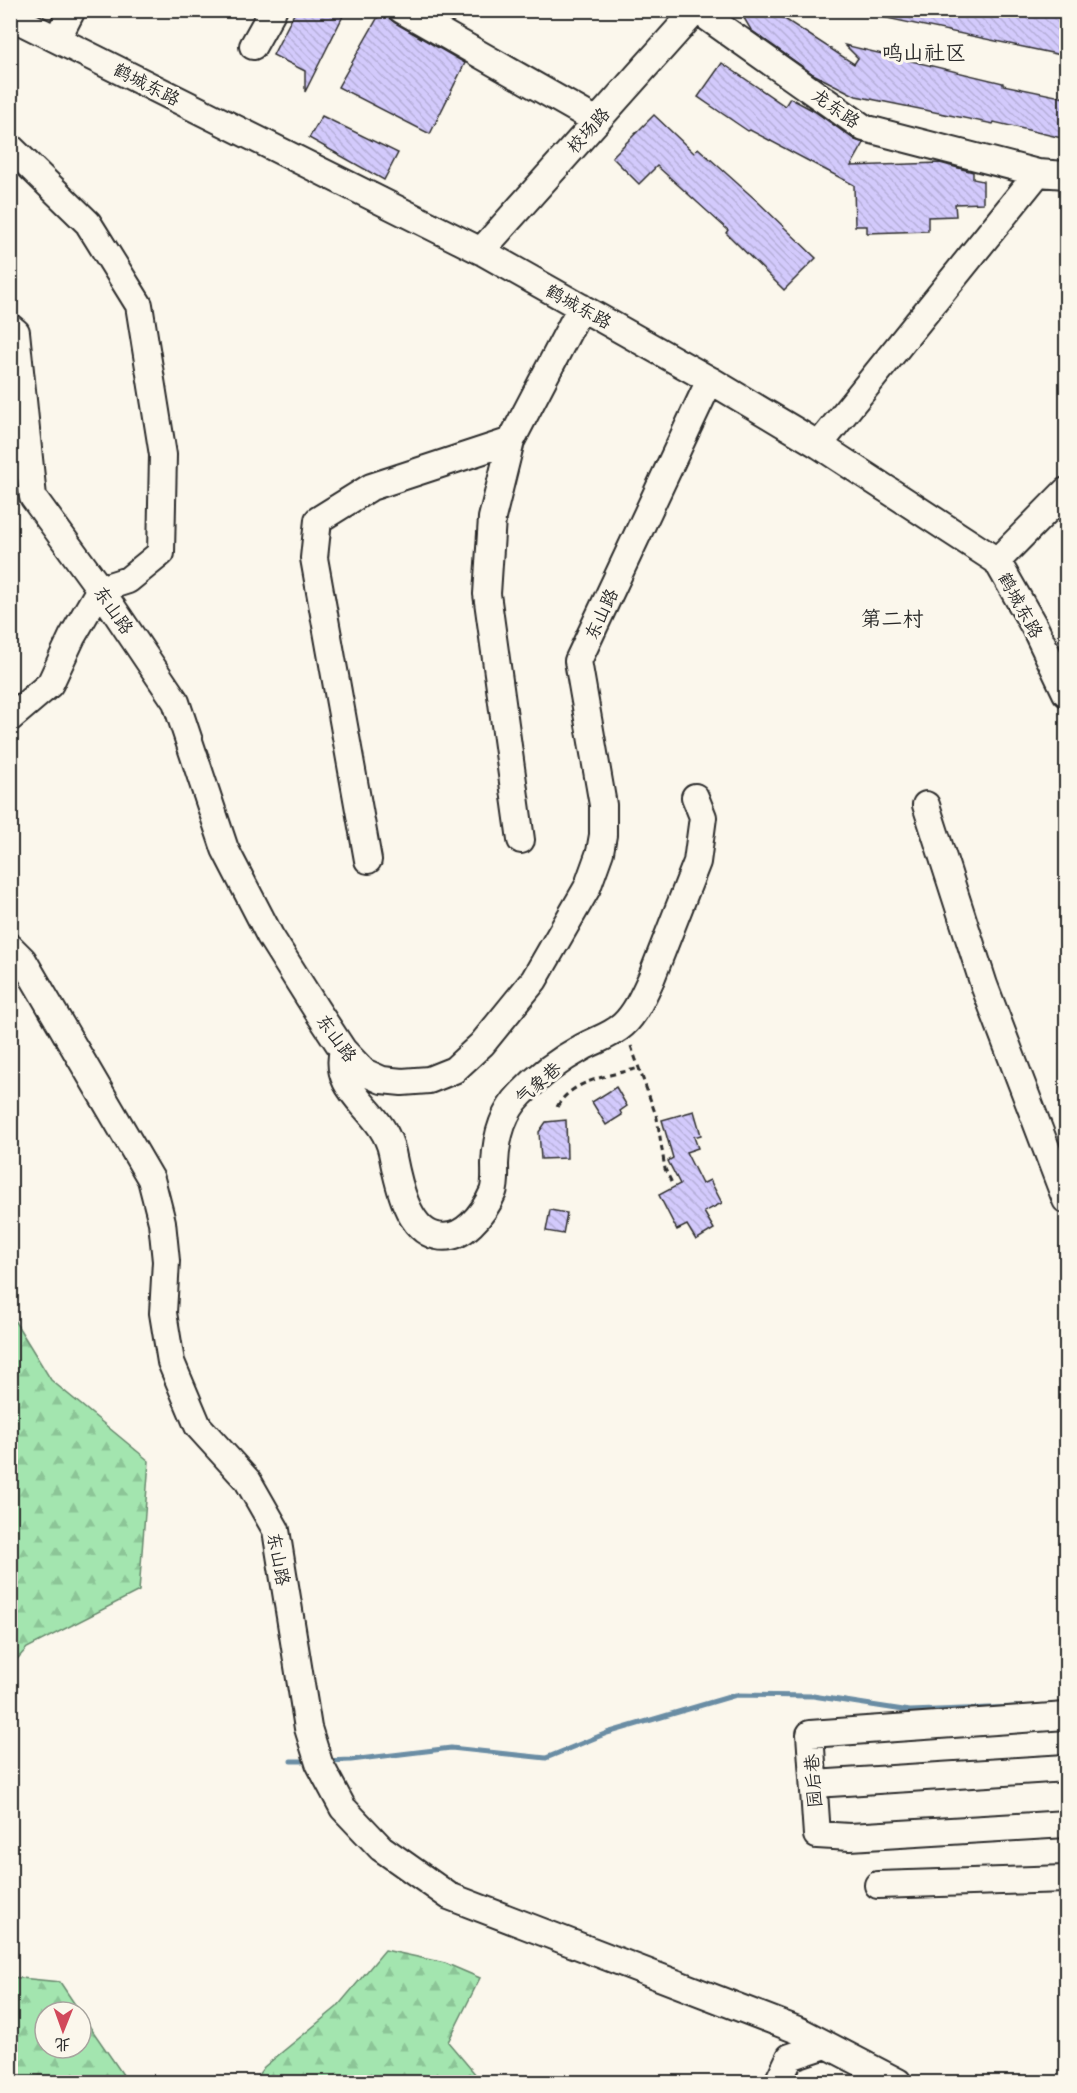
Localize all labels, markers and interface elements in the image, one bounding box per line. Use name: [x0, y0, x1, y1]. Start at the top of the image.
district label: 鸣山社区: [882, 38, 966, 67]
street label: 鹤城东路: [109, 57, 185, 111]
street label: 龙东路: [807, 82, 865, 134]
street label: 校场路: [561, 102, 615, 158]
street label: 鹤城东路: [541, 278, 617, 334]
street label: 鹤城东路: [993, 567, 1049, 643]
street label: 东山路: [88, 581, 140, 639]
street label: 东山路: [578, 584, 624, 644]
district label: 第二村: [861, 604, 924, 633]
street label: 东山路: [311, 1009, 363, 1067]
street label: 气象巷: [509, 1056, 567, 1110]
street label: 东山路: [262, 1530, 296, 1588]
street label: 园后巷: [799, 1753, 827, 1809]
north arrow: [33, 2000, 93, 2060]
text: 北: [55, 2034, 71, 2056]

